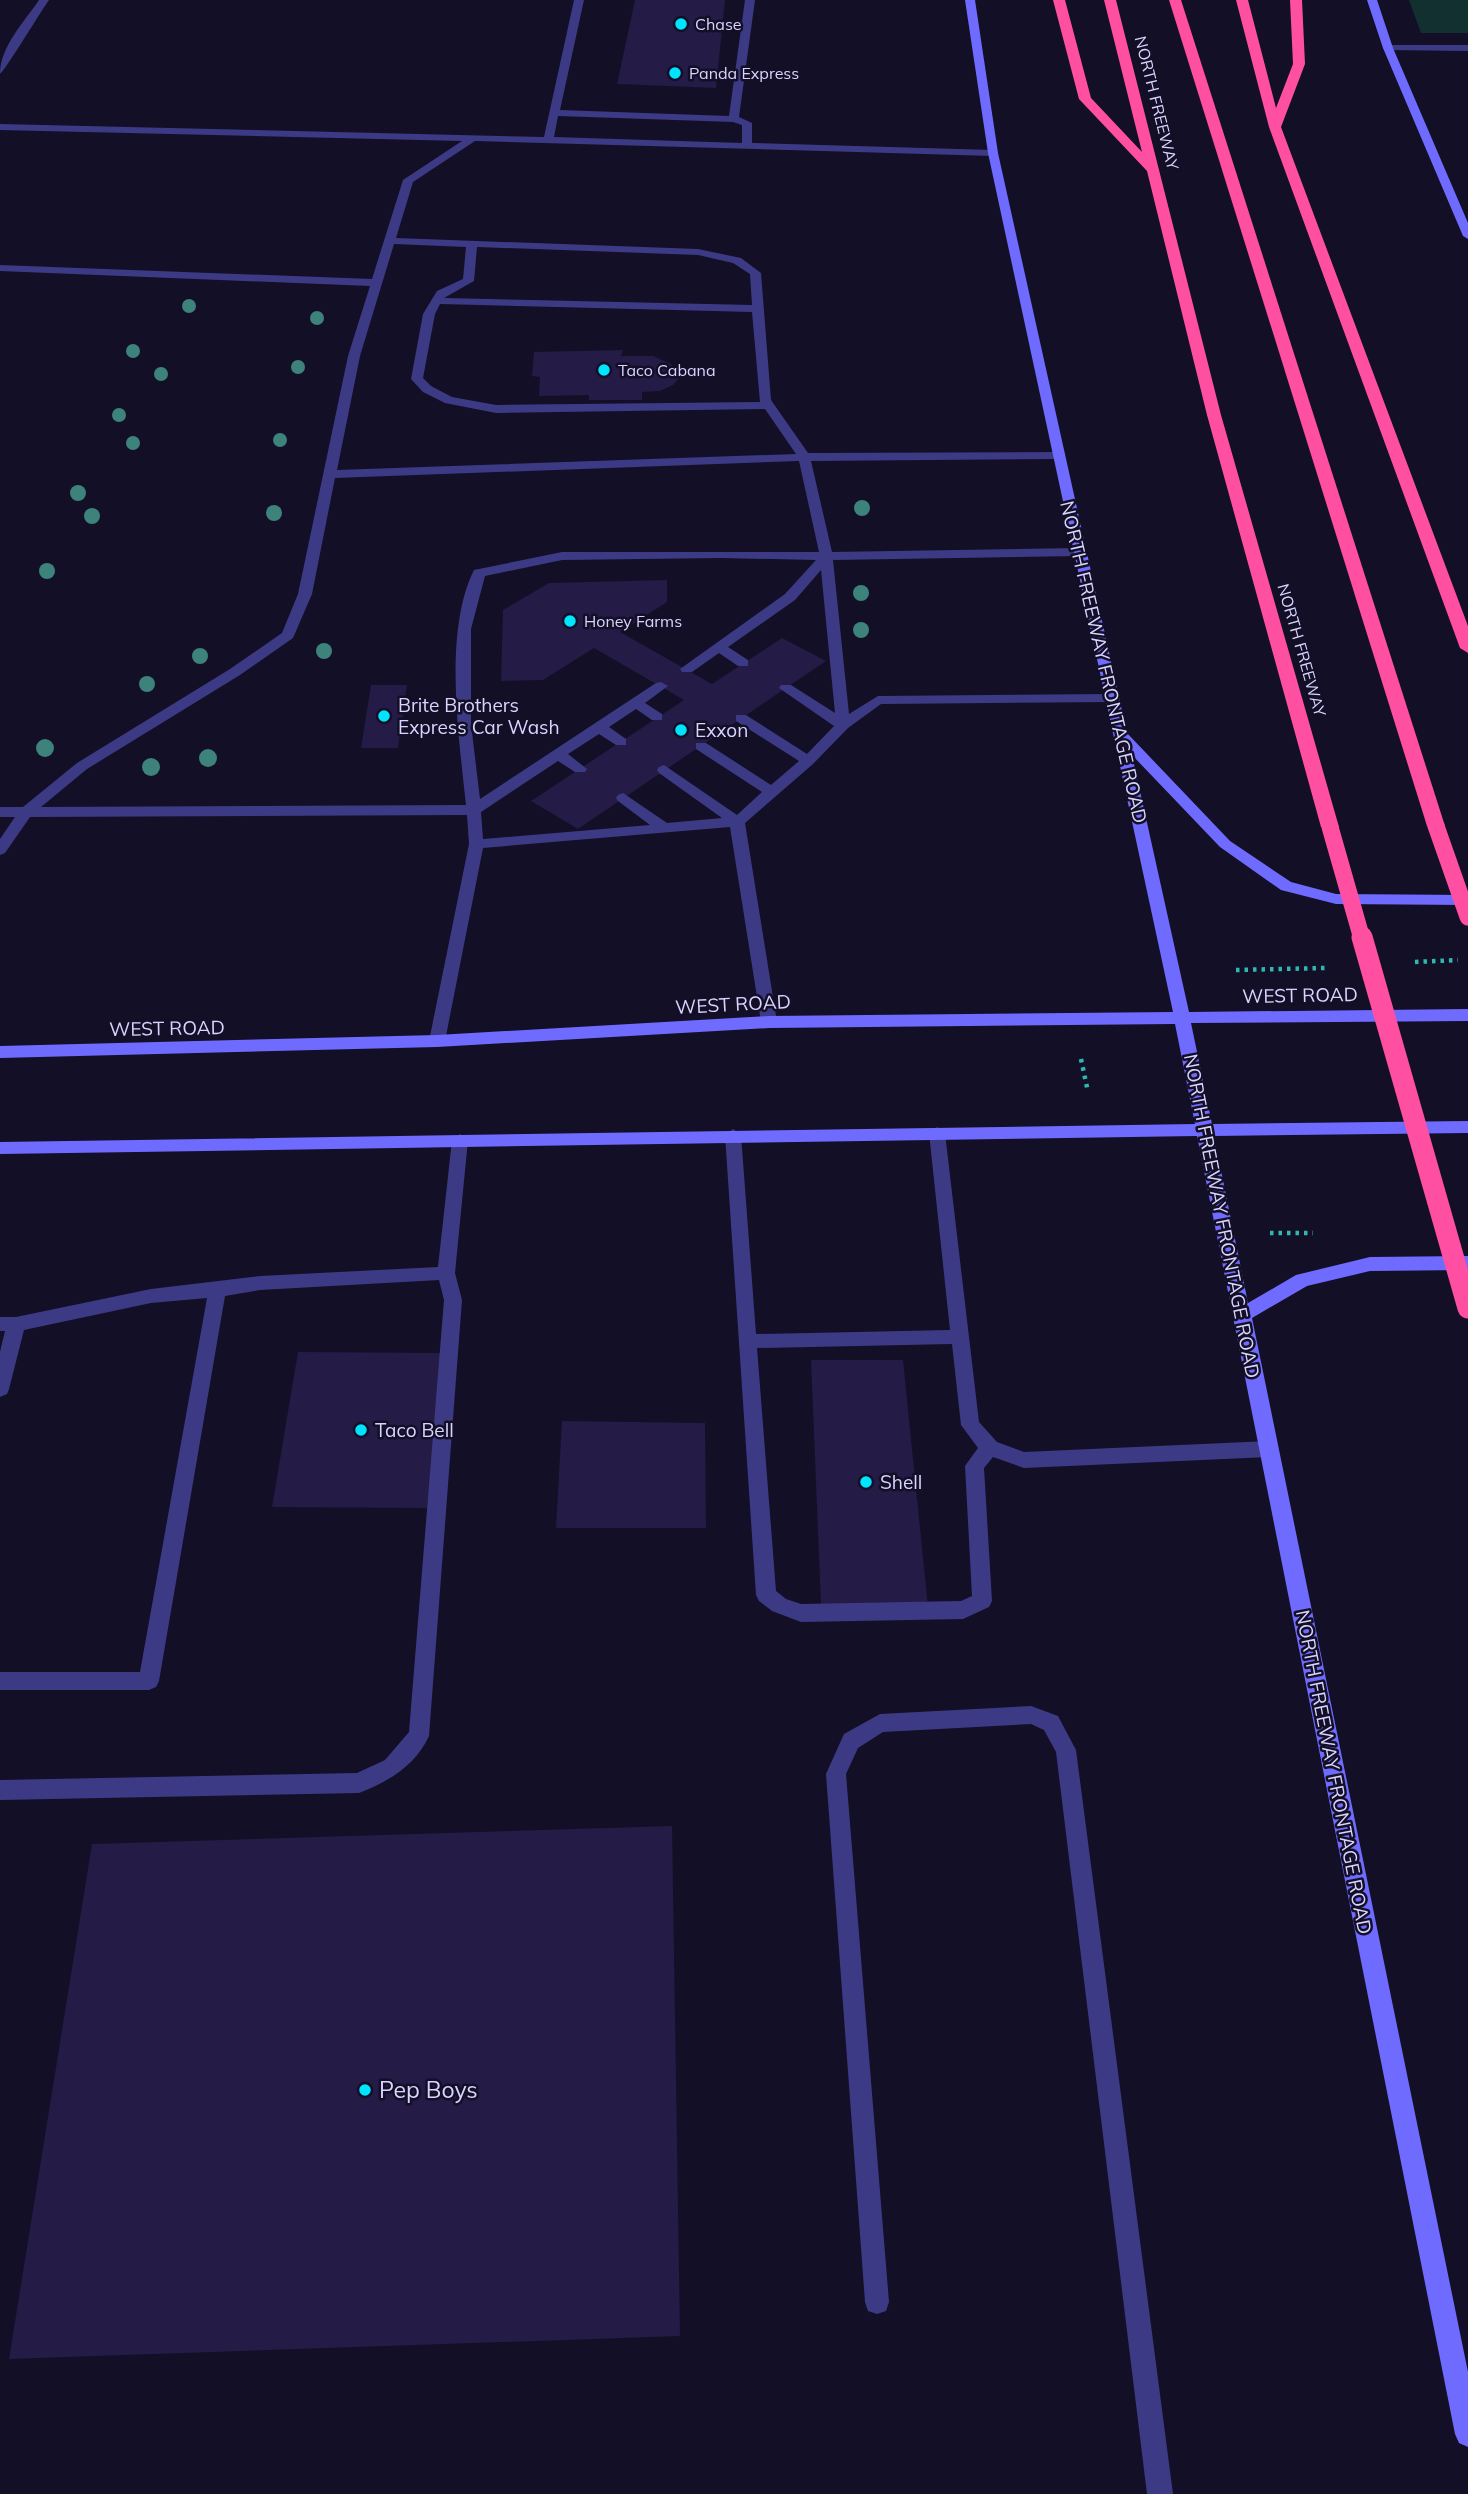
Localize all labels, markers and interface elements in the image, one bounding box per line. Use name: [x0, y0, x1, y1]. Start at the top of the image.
place label: Chase: [695, 14, 742, 34]
marker: Chase: [673, 16, 689, 32]
street label: NORTH FREEWAY: [1131, 34, 1183, 172]
place label: Panda Express: [689, 63, 799, 83]
marker: Panda Express: [667, 65, 683, 81]
place label: Taco Cabana: [618, 360, 716, 380]
marker: Taco Cabana: [596, 362, 612, 378]
street label: NORTH FREEWAY FRONTAGE ROAD: [1055, 499, 1153, 825]
street label: NORTH FREEWAY: [1273, 581, 1331, 719]
place label: Honey Farms: [584, 611, 682, 631]
marker: Honey Farms: [562, 613, 578, 629]
place label: Brite Brothers Express Car Wash: [398, 693, 560, 739]
marker: Brite Brothers Express Car Wash: [376, 708, 392, 724]
place label: Exxon: [695, 718, 748, 742]
marker: Exxon: [673, 722, 689, 738]
street label: WEST ROAD: [1242, 982, 1358, 1008]
street label: WEST ROAD: [675, 989, 791, 1019]
street label: WEST ROAD: [109, 1015, 225, 1041]
street label: NORTH FREEWAY FRONTAGE ROAD: [1179, 1052, 1265, 1380]
place label: Taco Bell: [375, 1418, 454, 1442]
marker: Taco Bell: [353, 1422, 369, 1438]
place label: Shell: [880, 1470, 922, 1494]
marker: Shell: [858, 1474, 874, 1490]
street label: NORTH FREEWAY FRONTAGE ROAD: [1291, 1608, 1377, 1936]
place label: Pep Boys: [379, 2075, 478, 2104]
marker: Pep Boys: [357, 2082, 373, 2098]

